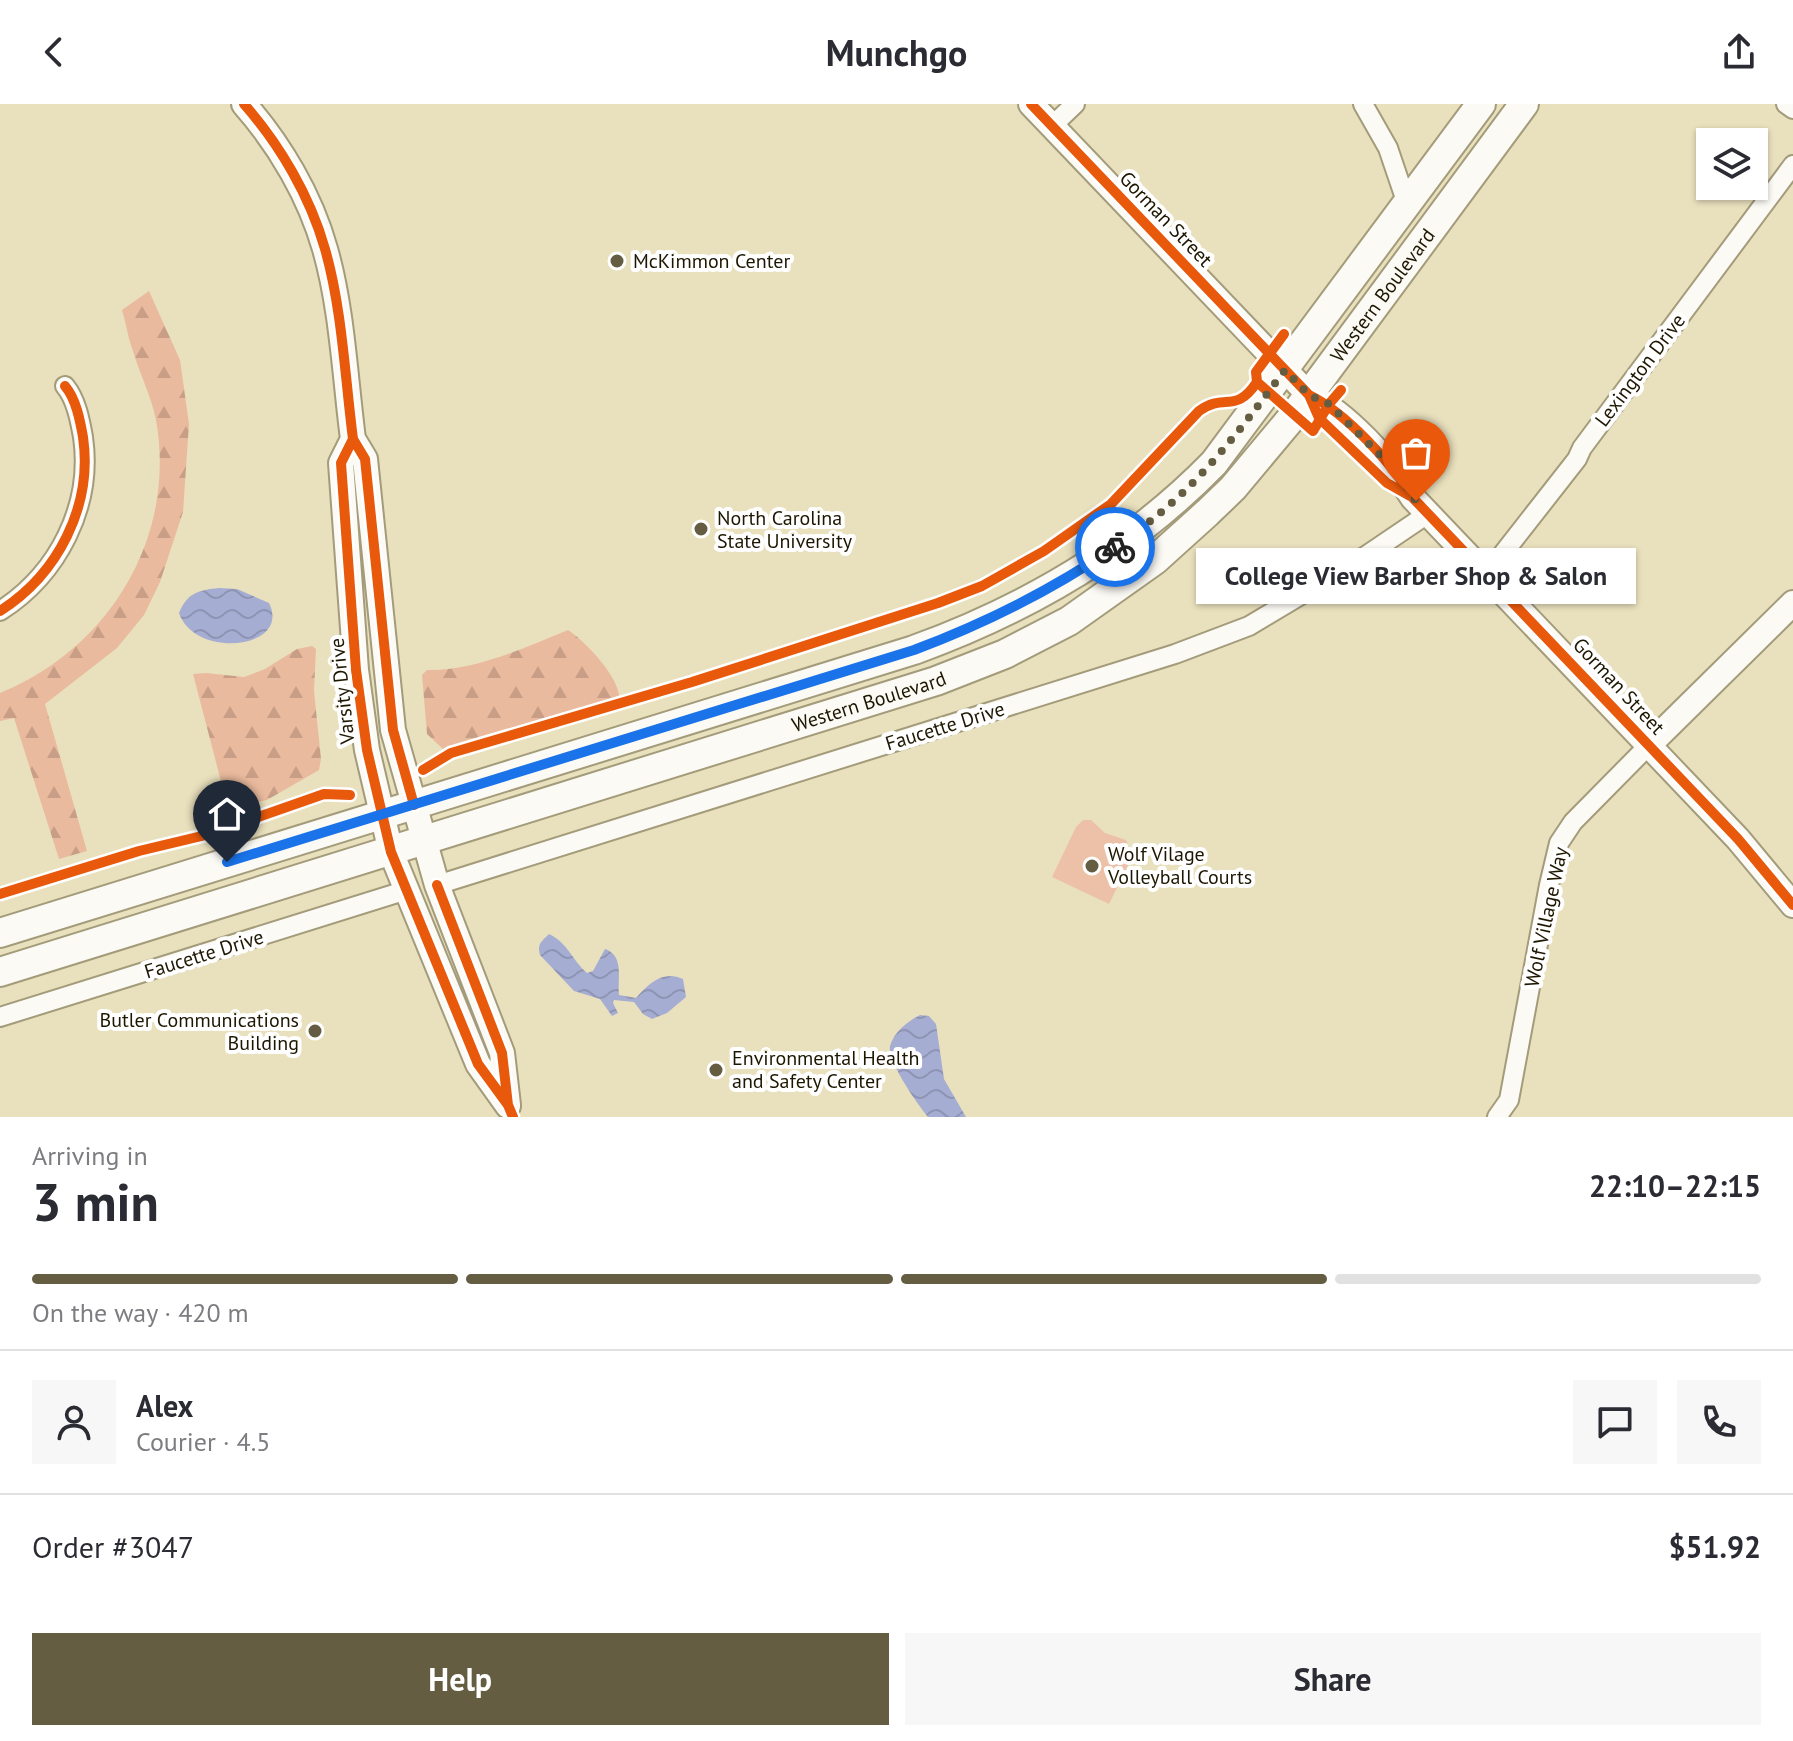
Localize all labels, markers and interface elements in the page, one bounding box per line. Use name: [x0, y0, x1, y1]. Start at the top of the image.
text: Munchgo: [826, 29, 967, 76]
icon: back: [32, 30, 76, 74]
icon: share: [1717, 30, 1761, 74]
map controls: [1696, 128, 1768, 200]
button: layers: [1696, 128, 1768, 200]
street label: Gorman Street: [1114, 166, 1218, 273]
street label: Western Boulevard: [1325, 223, 1441, 367]
place label: McKimmon Center: [633, 248, 790, 274]
marker: McKimmon Center: [608, 252, 626, 270]
street label: Lexington Drive: [1589, 308, 1691, 432]
pin: [1382, 419, 1450, 501]
icon: bag: [1394, 431, 1438, 475]
place label: North Carolina State University: [717, 505, 853, 554]
courier: [1075, 507, 1155, 587]
marker: North Carolina State University: [692, 520, 710, 538]
icon: bike: [1093, 525, 1137, 569]
callout: College View Barber Shop & Salon: [1196, 549, 1636, 605]
text: College View Barber Shop & Salon: [1225, 559, 1607, 592]
street label: Gorman Street: [1567, 632, 1671, 740]
street label: Varsity Drive: [324, 637, 361, 746]
street label: Western Boulevard: [789, 665, 950, 738]
street label: Faucette Drive: [882, 696, 1008, 756]
pin: [193, 780, 261, 862]
icon: home: [205, 792, 249, 836]
place label: Wolf Vilage Volleyball Courts: [1107, 841, 1252, 890]
street label: Wolf Village Way: [1518, 844, 1574, 989]
marker: Wolf Vilage Volleyball Courts: [1083, 857, 1101, 875]
street label: Faucette Drive: [141, 924, 267, 984]
place label: Butler Communications Building: [99, 1007, 299, 1056]
marker: Butler Communications Building: [306, 1022, 324, 1040]
place label: Environmental Health and Safety Center: [732, 1045, 919, 1094]
marker: Environmental Health and Safety Center: [707, 1061, 725, 1079]
text: Arriving in: [32, 1139, 148, 1172]
text: 22:10–22:15: [1589, 1166, 1761, 1205]
text: 3 min: [32, 1168, 159, 1235]
text: On the way · 420 m: [32, 1296, 249, 1329]
button: person: [32, 1380, 116, 1464]
button: chat: [1573, 1380, 1657, 1464]
button: phone: [1677, 1380, 1761, 1464]
text: Alex: [136, 1386, 193, 1425]
text: Courier · 4.5: [136, 1425, 270, 1458]
text: Order #3047: [32, 1527, 194, 1566]
text: $51.92: [1669, 1527, 1761, 1566]
button: Help: [32, 1633, 889, 1725]
button: Share: [905, 1633, 1761, 1725]

